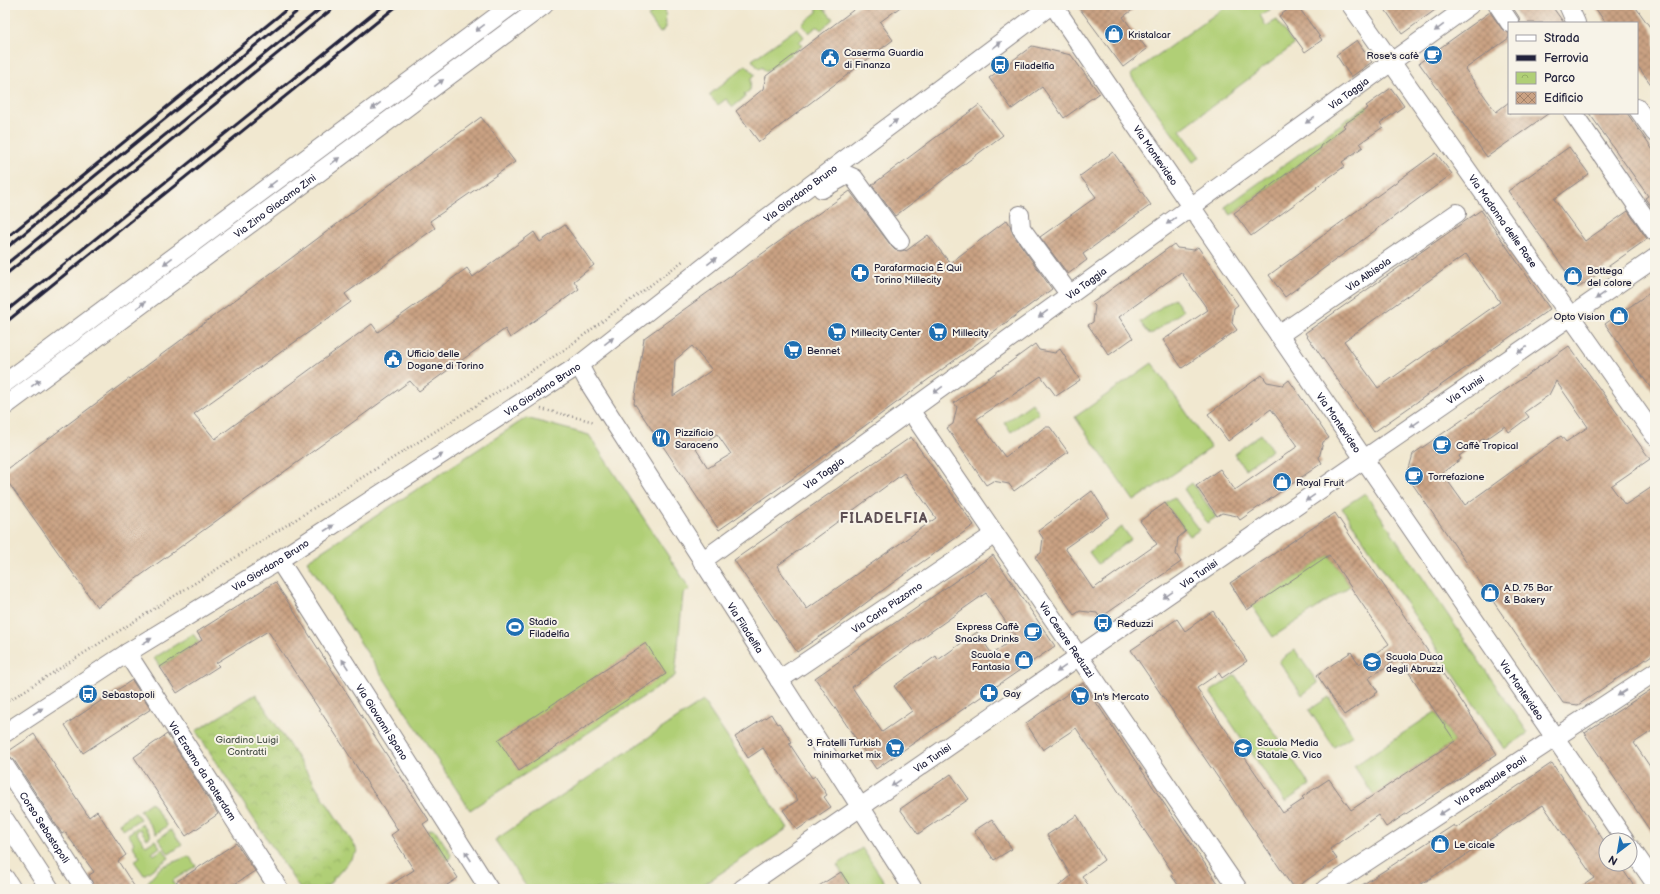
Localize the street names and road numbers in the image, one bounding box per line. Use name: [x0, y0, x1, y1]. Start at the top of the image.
street label: Via Taggia: [1326, 75, 1372, 112]
street label: Via Montevideo: [1130, 123, 1180, 188]
street label: Via Giordano Bruno: [762, 162, 840, 225]
street label: Via Zino Giacomo Zini: [232, 172, 319, 241]
street label: Via Madonna delle Rose: [1466, 173, 1539, 270]
street label: Via Albisola: [1344, 255, 1394, 294]
street label: Via Taggia: [1064, 265, 1109, 302]
street label: Via Giordano Bruno: [502, 360, 583, 419]
street label: Via Tunisi: [1445, 373, 1487, 407]
street label: Via Montevideo: [1313, 391, 1363, 456]
street label: Via Taggia: [802, 455, 847, 492]
street label: Via Giordano Bruno: [230, 537, 312, 594]
street label: Via Tunisi: [1178, 557, 1220, 591]
street label: Via Carlo Pizzorno: [850, 580, 925, 636]
street label: Via Cesare Reduzzi: [1036, 600, 1096, 680]
street label: Via Filadelfia: [724, 601, 765, 656]
street label: Via Montevideo: [1496, 658, 1546, 723]
street label: Via Giovanni Spano: [353, 682, 410, 763]
street label: Via Erasmo da Rotterdam: [166, 719, 238, 823]
street label: Via Tunisi: [912, 741, 954, 776]
street label: Via Pasquale Paoli: [1453, 753, 1529, 809]
street label: Corso Sebastopoli: [16, 790, 71, 866]

